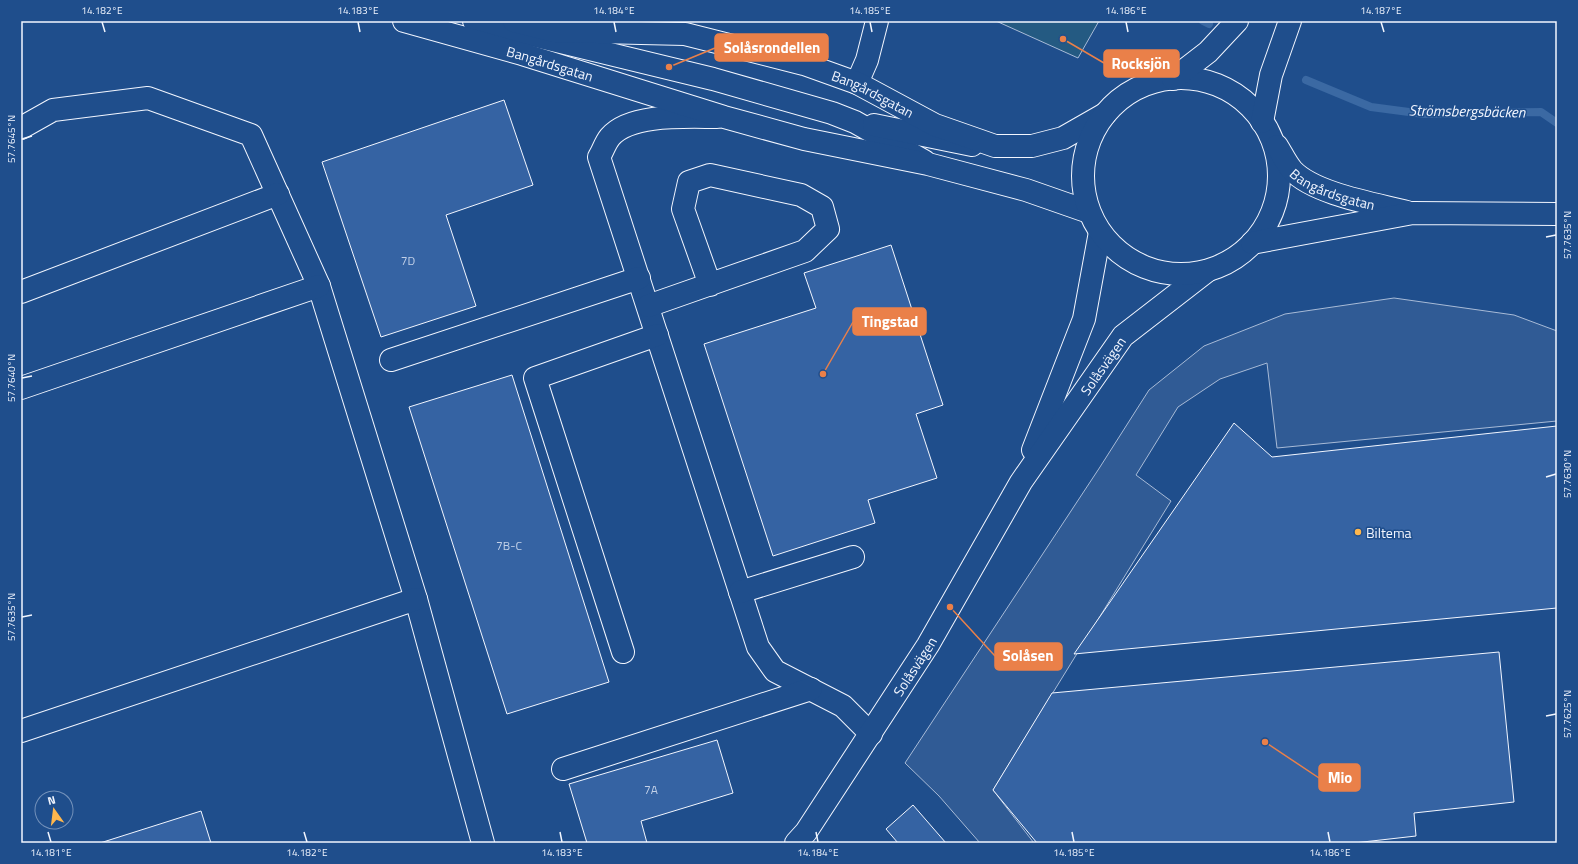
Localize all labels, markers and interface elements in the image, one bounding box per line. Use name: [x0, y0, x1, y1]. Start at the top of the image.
text: 14.182°E: [81, 3, 123, 18]
text: 14.183°E: [337, 3, 379, 18]
text: 14.184°E: [593, 3, 635, 18]
text: 14.185°E: [849, 3, 891, 18]
text: 14.186°E: [1105, 3, 1147, 18]
text: 14.187°E: [1360, 3, 1402, 18]
callout: Solåsrondellen: [715, 34, 828, 61]
text: Solåsrondellen: [724, 36, 820, 59]
street label: Bangårdsgatan: [504, 40, 596, 86]
callout: Rocksjön: [1104, 50, 1179, 77]
text: Rocksjön: [1112, 52, 1170, 75]
street label: Bangårdsgatan: [829, 64, 918, 122]
water label: Strömsbergsbäcken: [1408, 98, 1526, 124]
text: 57.7645°N: [4, 115, 19, 163]
street label: Bangårdsgatan: [1286, 163, 1377, 215]
text: 57.7635°N: [1560, 211, 1575, 259]
house number: 7D: [401, 251, 415, 270]
callout: Tingstad: [853, 308, 926, 335]
text: Tingstad: [862, 310, 918, 333]
street label: Solåsvägen: [1075, 332, 1130, 399]
text: 57.7640°N: [4, 354, 19, 402]
text: 57.7630°N: [1560, 450, 1575, 498]
place label: Biltema: [1366, 522, 1412, 543]
marker: Biltema: [1353, 527, 1363, 537]
house number: 7B-C: [496, 536, 522, 555]
text: 57.7635°N: [4, 593, 19, 641]
street label: Solåsvägen: [887, 632, 941, 700]
callout: Solåsen: [995, 643, 1062, 670]
text: Solåsen: [1003, 644, 1053, 667]
text: 57.7625°N: [1560, 690, 1575, 738]
callout: Mio: [1319, 764, 1360, 791]
text: Mio: [1328, 766, 1352, 789]
house number: 7A: [644, 780, 658, 799]
north arrow: [34, 790, 74, 830]
text: N: [46, 792, 57, 809]
text: 14.181°E: [30, 845, 72, 860]
text: 14.182°E: [286, 845, 328, 860]
text: 14.183°E: [541, 845, 583, 860]
text: 14.184°E: [797, 845, 839, 860]
text: 14.185°E: [1053, 845, 1095, 860]
text: 14.186°E: [1309, 845, 1351, 860]

